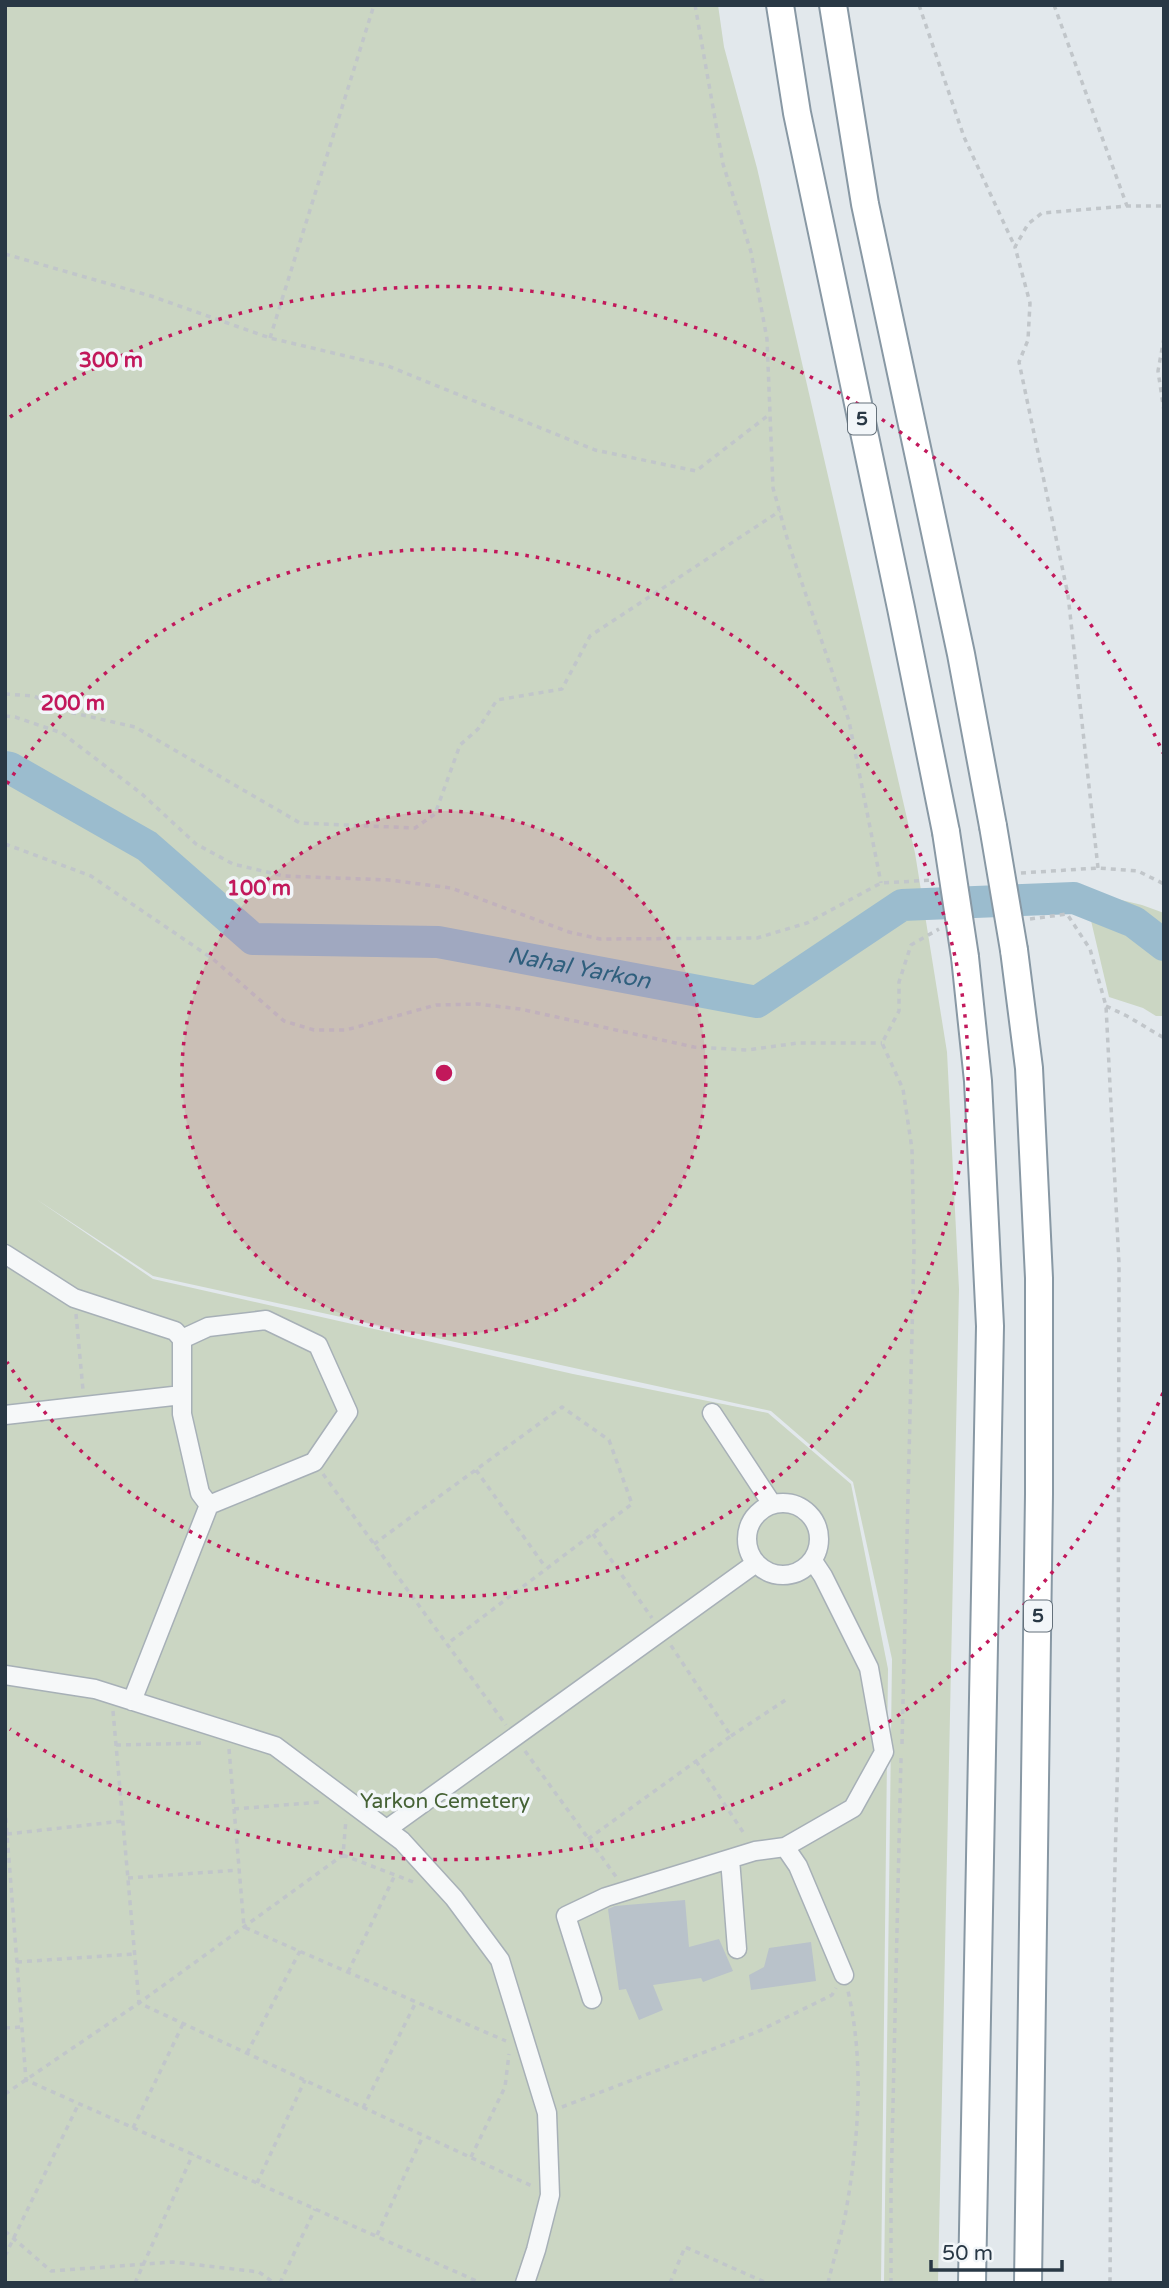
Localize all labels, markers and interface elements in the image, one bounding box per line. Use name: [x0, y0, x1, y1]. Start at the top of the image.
text: 300 m: [79, 348, 143, 373]
road number: 5: [848, 404, 876, 434]
text: 200 m: [41, 691, 105, 716]
text: 100 m: [227, 876, 291, 901]
water label: Nahal Yarkon: [505, 941, 654, 996]
centre of rings: [432, 1061, 456, 1085]
road number: 5: [1024, 1600, 1052, 1632]
park label: Yarkon Cemetery: [360, 1789, 530, 1814]
scale bar: [931, 2228, 1062, 2272]
text: 50 m: [942, 2241, 993, 2266]

